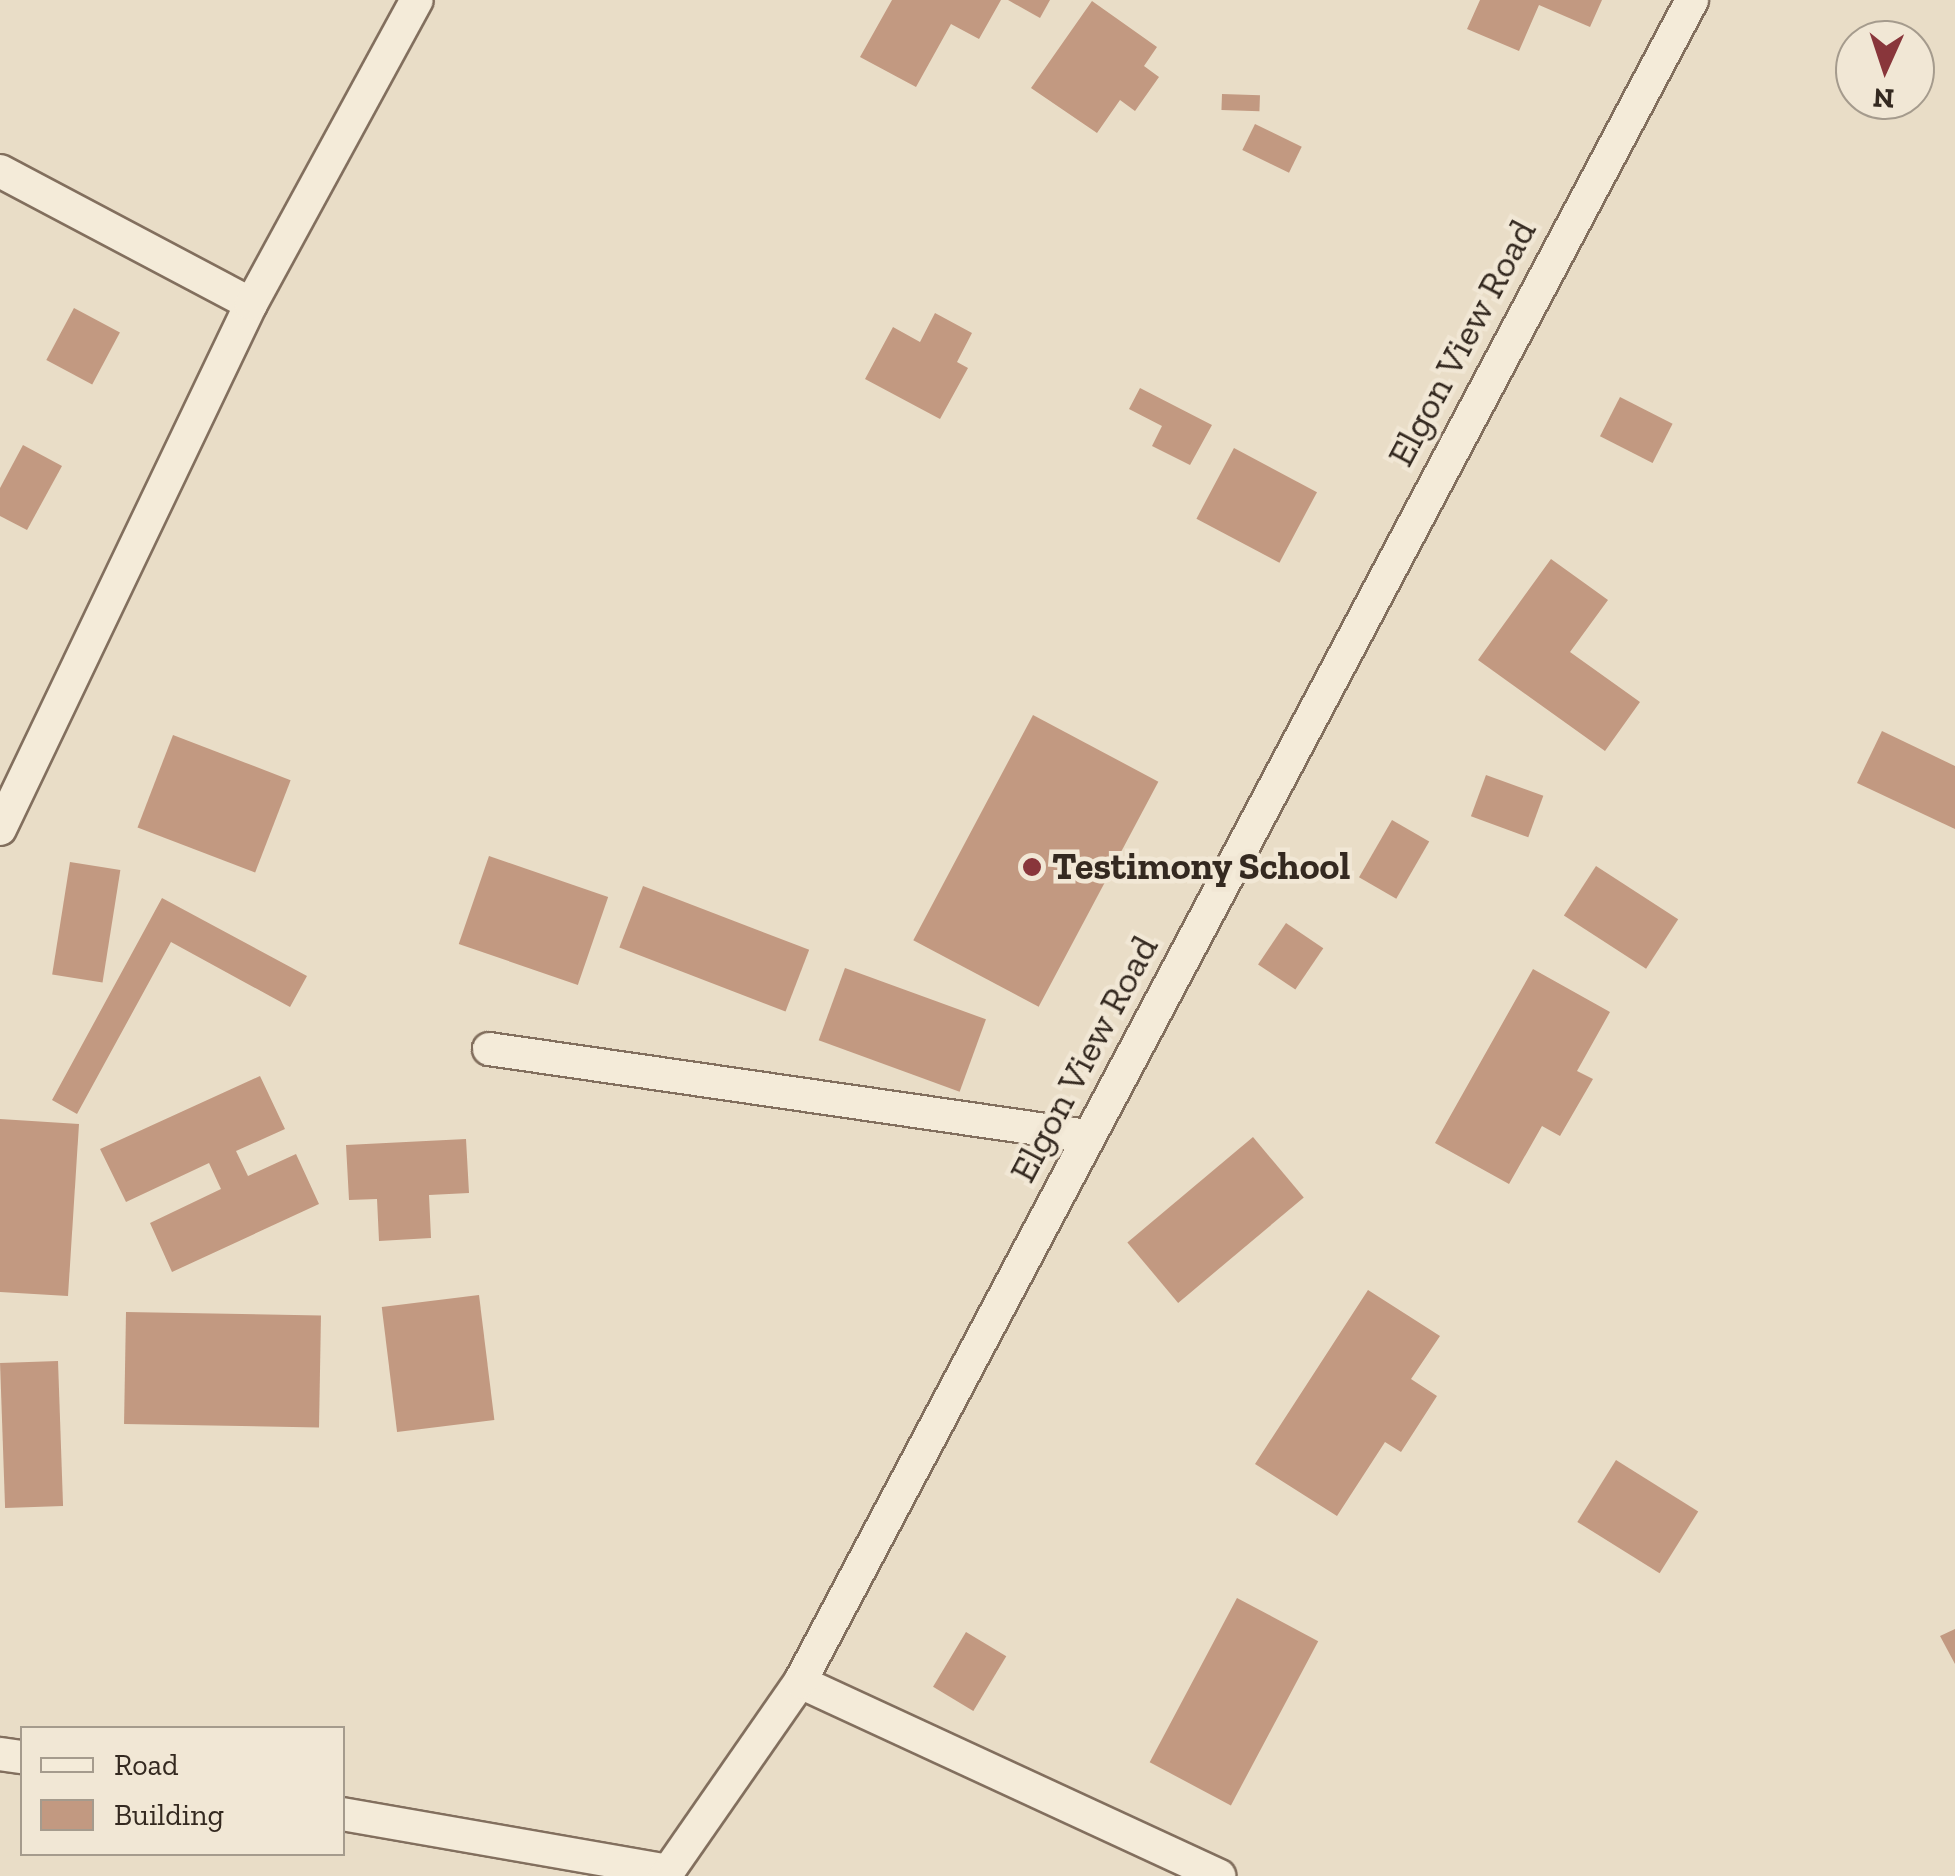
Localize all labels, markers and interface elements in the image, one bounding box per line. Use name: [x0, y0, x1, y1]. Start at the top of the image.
north arrow: [1835, 20, 1935, 120]
text: N: [1872, 81, 1895, 115]
street label: Elgon View Road: [1377, 211, 1547, 475]
place label: Testimony School: [1052, 844, 1351, 890]
marker: Testimony School: [1021, 856, 1043, 878]
street label: Elgon View Road: [999, 927, 1169, 1191]
legend: [20, 1726, 345, 1856]
text: Road: [114, 1747, 179, 1783]
text: Building: [114, 1797, 224, 1833]

